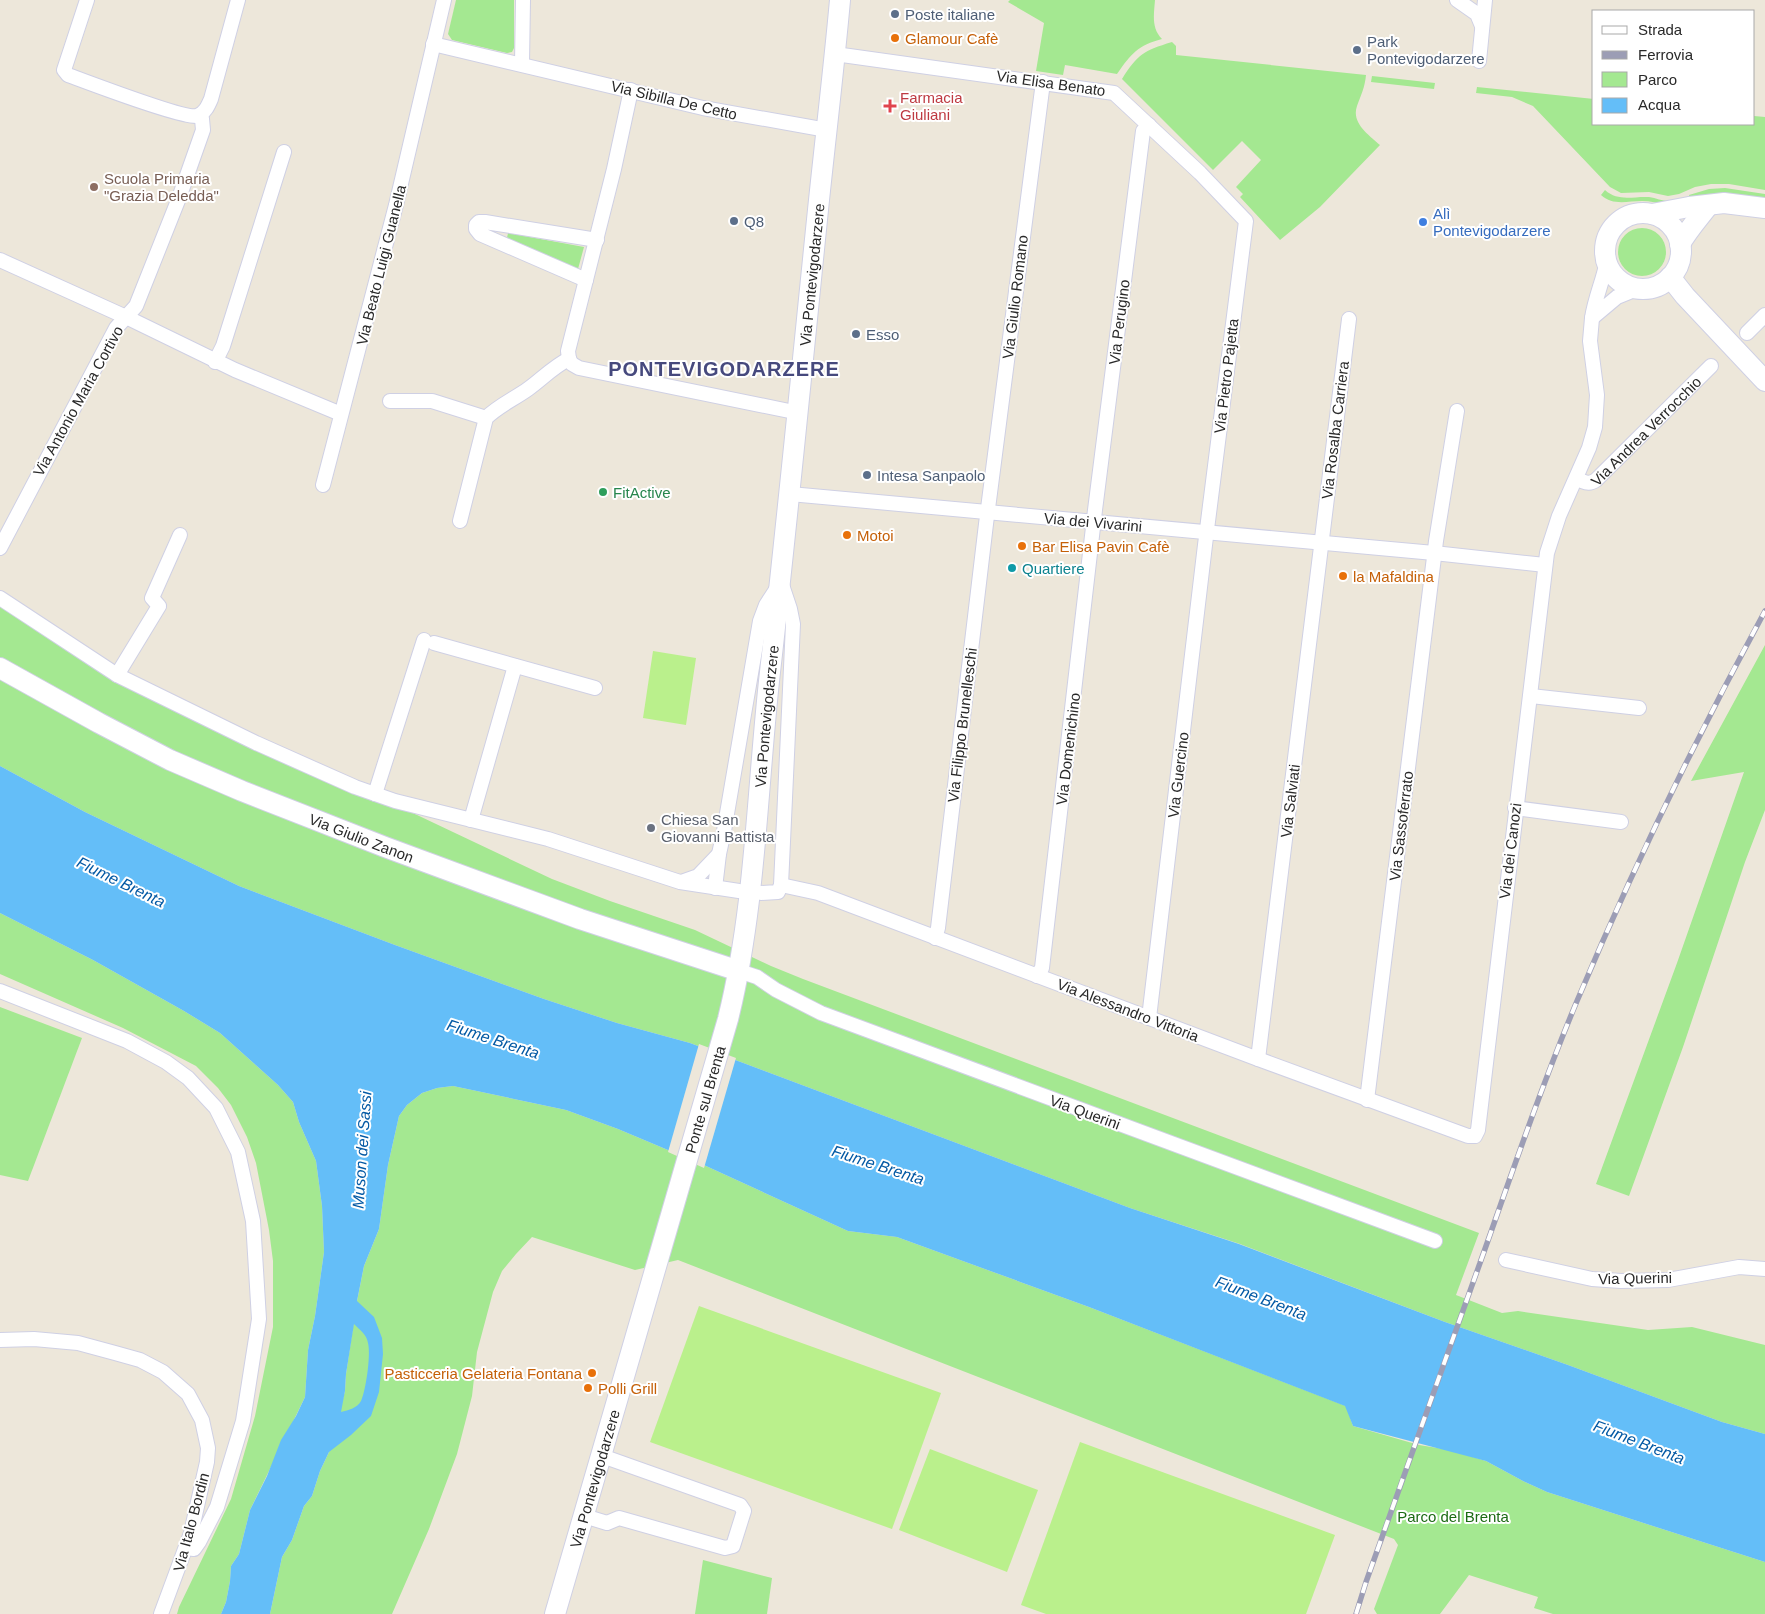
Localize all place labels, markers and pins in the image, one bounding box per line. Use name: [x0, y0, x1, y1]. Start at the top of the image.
place label: Poste italiane: [905, 6, 995, 23]
marker: Poste italiane: [889, 8, 901, 20]
place label: Glamour Cafè: [905, 30, 998, 47]
marker: Glamour Cafè: [889, 32, 901, 44]
place label: Park Pontevigodarzere: [1367, 33, 1485, 67]
marker: Park Pontevigodarzere: [1351, 44, 1363, 56]
place label: Farmacia Giuliani: [900, 89, 963, 123]
marker: Farmacia Giuliani: [884, 100, 896, 112]
place label: Scuola Primaria "Grazia Deledda": [104, 170, 219, 204]
marker: Scuola Primaria "Grazia Deledda": [88, 181, 100, 193]
place label: Alì Pontevigodarzere: [1433, 205, 1551, 239]
place label: Q8: [744, 213, 764, 230]
marker: Q8: [728, 215, 740, 227]
marker: Alì Pontevigodarzere: [1417, 216, 1429, 228]
place label: Esso: [866, 326, 899, 343]
marker: Esso: [850, 328, 862, 340]
place label: Intesa Sanpaolo: [877, 467, 985, 484]
marker: Intesa Sanpaolo: [861, 469, 873, 481]
place label: FitActive: [613, 484, 671, 501]
marker: FitActive: [597, 486, 609, 498]
place label: Motoi: [857, 527, 894, 544]
marker: Motoi: [841, 529, 853, 541]
place label: Bar Elisa Pavin Cafè: [1032, 538, 1170, 555]
marker: Bar Elisa Pavin Cafè: [1016, 540, 1028, 552]
place label: Quartiere: [1022, 560, 1085, 577]
marker: Quartiere: [1006, 562, 1018, 574]
place label: la Mafaldina: [1353, 568, 1435, 585]
marker: la Mafaldina: [1337, 570, 1349, 582]
place label: Chiesa San Giovanni Battista: [661, 811, 775, 845]
marker: Chiesa San Giovanni Battista: [645, 822, 657, 834]
place label: Pasticceria Gelateria Fontana: [384, 1365, 583, 1382]
marker: Pasticceria Gelateria Fontana: [586, 1367, 598, 1379]
place label: Polli Grill: [598, 1380, 657, 1397]
marker: Polli Grill: [582, 1382, 594, 1394]

